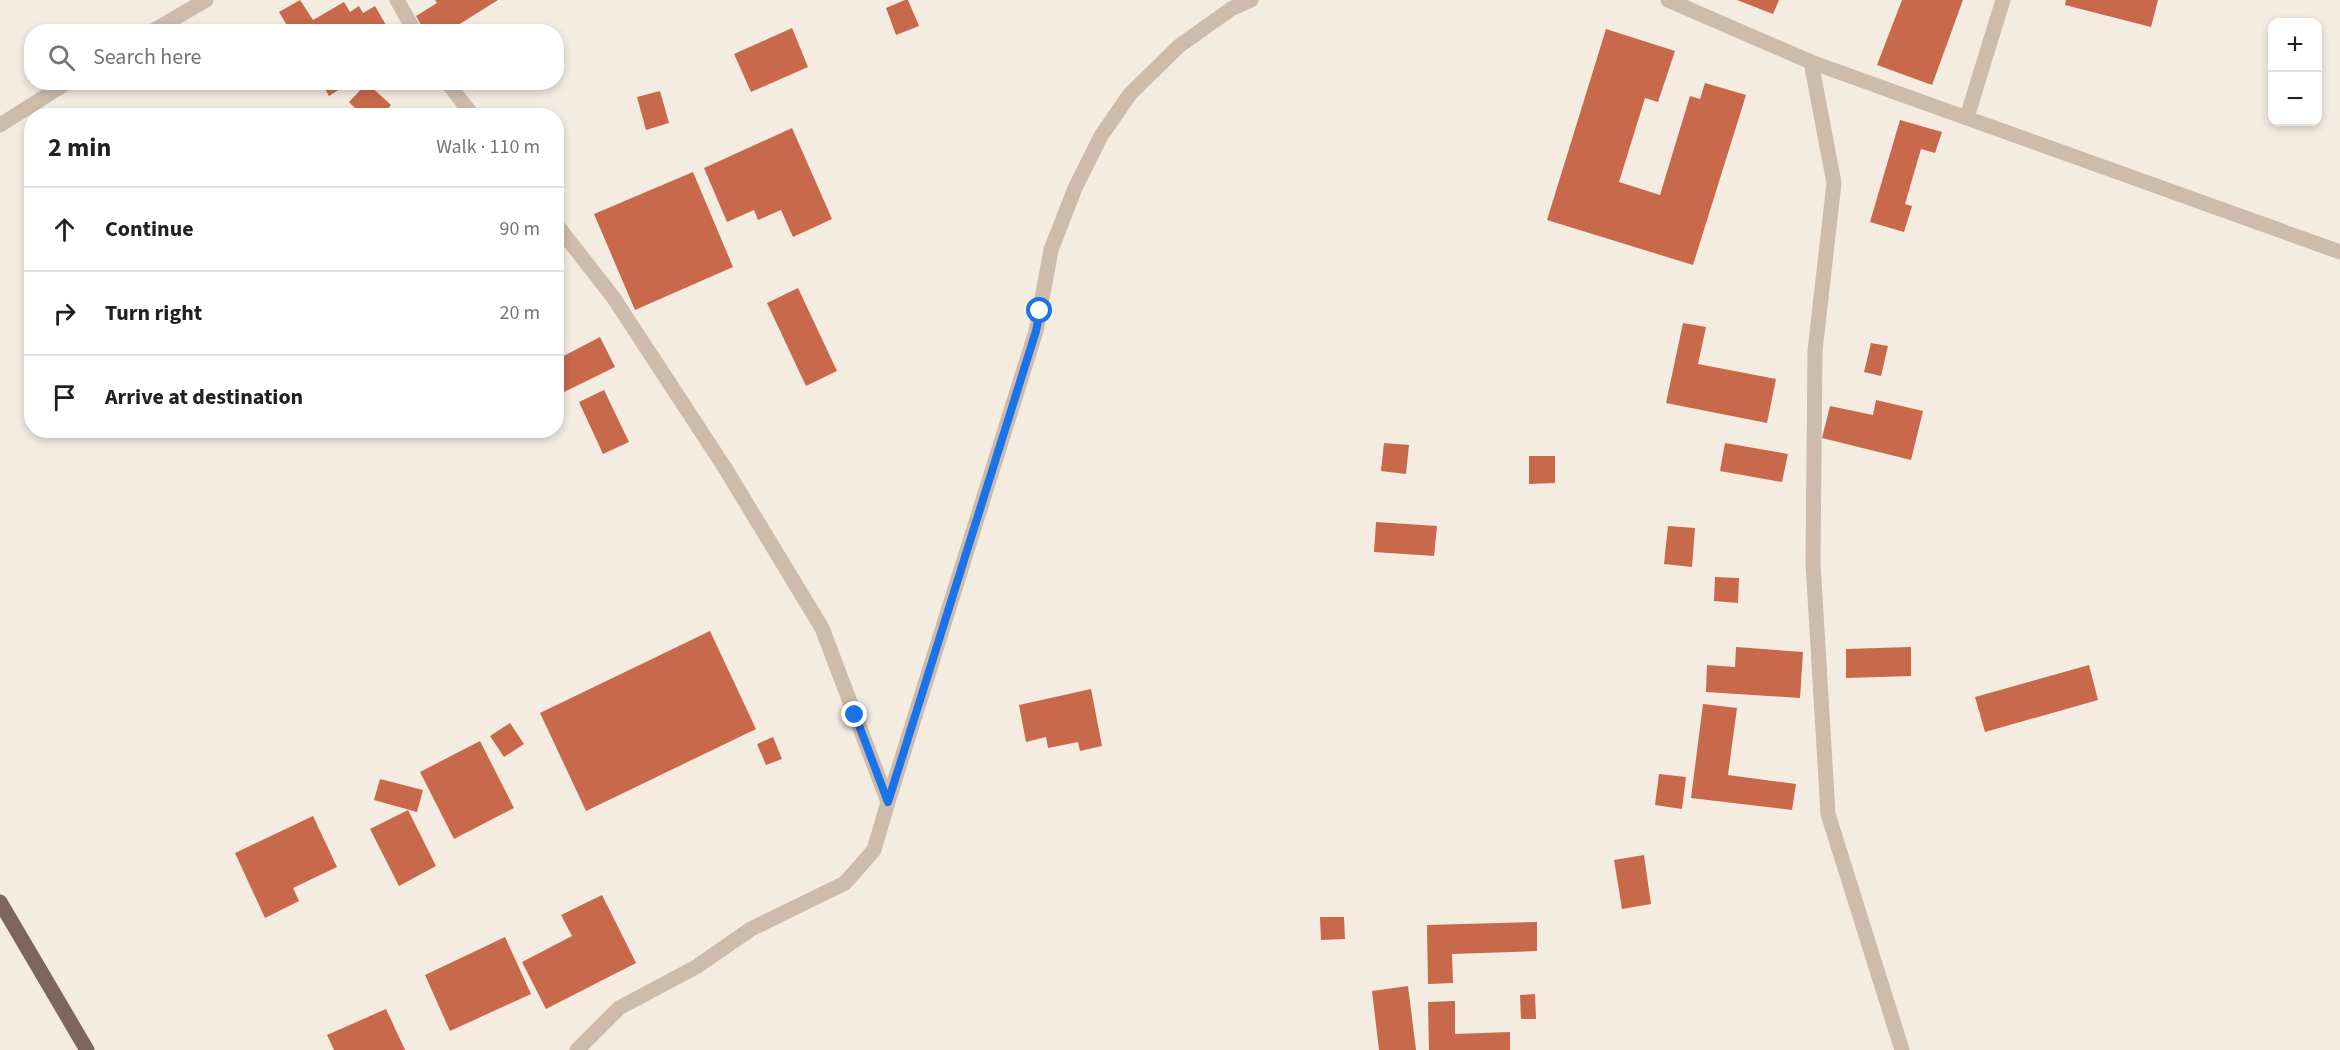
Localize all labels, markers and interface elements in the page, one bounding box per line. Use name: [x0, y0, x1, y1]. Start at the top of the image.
map controls: [2268, 18, 2322, 126]
button: +: [2268, 18, 2322, 72]
search box: [24, 24, 564, 90]
icon: search: [45, 41, 78, 74]
text: Search here: [93, 41, 201, 73]
button: −: [2268, 72, 2322, 126]
text: 2 min: [48, 129, 111, 166]
text: Walk · 110 m: [436, 133, 540, 161]
icon: ahead: [48, 213, 81, 246]
text: Continue: [105, 213, 194, 245]
text: 90 m: [500, 215, 540, 243]
icon: right: [48, 297, 81, 330]
text: Turn right: [105, 297, 202, 329]
route start: [1026, 297, 1052, 323]
text: 20 m: [500, 299, 540, 327]
icon: arrive: [48, 381, 81, 414]
text: Arrive at destination: [105, 381, 303, 413]
route end: [841, 701, 867, 727]

